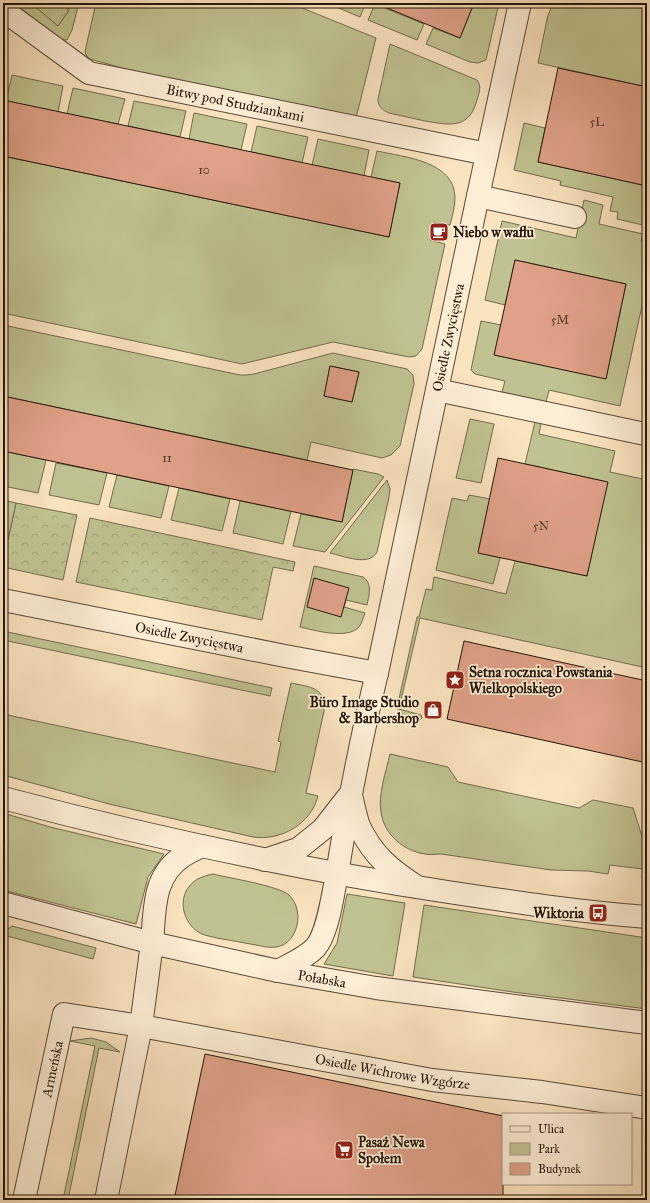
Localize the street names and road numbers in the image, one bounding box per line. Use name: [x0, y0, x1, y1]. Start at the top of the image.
street label: Bitwy pod Studziankami: [165, 81, 306, 126]
street label: Osiedle Zwycięstwa: [429, 282, 468, 393]
street label: Osiedle Zwycięstwa: [134, 618, 245, 657]
street label: Połabska: [296, 967, 347, 992]
street label: Armeńska: [38, 1039, 67, 1100]
street label: Osiedle Wichrowe Wzgórze: [314, 1051, 471, 1093]

